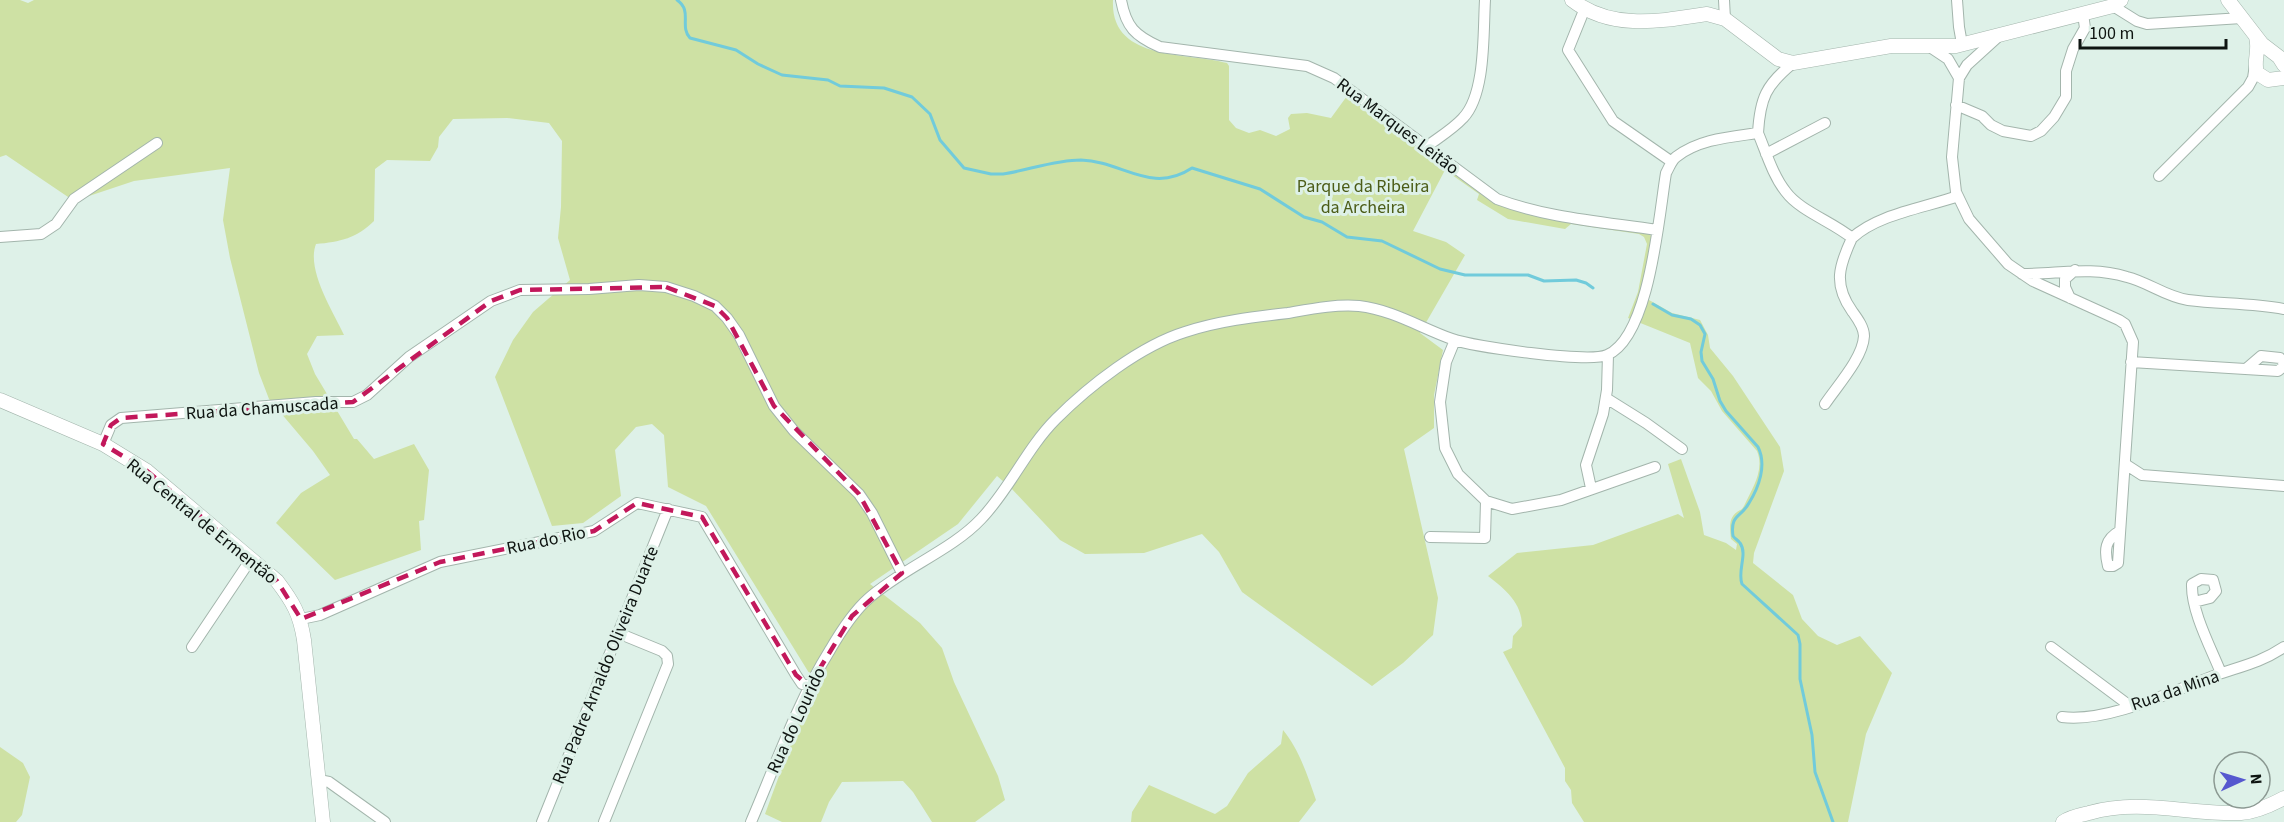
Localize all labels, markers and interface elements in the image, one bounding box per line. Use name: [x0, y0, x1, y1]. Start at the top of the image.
scale bar: [2080, 12, 2226, 50]
text: 100 m: [2089, 21, 2134, 46]
street label: Rua Marques Leitão: [1331, 72, 1464, 181]
park label: Parque da Ribeira da Archeira: [1297, 174, 1429, 220]
street label: Rua da Chamuscada: [185, 391, 339, 426]
street label: Rua Central de Ermentão: [121, 453, 282, 590]
street label: Rua do Rio: [504, 520, 588, 561]
street label: Rua Padre Arnaldo Oliveira Duarte: [546, 542, 665, 788]
street label: Rua do Lourido: [761, 663, 832, 777]
street label: Rua da Mina: [2128, 664, 2223, 717]
north arrow: [2212, 750, 2272, 810]
text: N: [2245, 773, 2267, 785]

